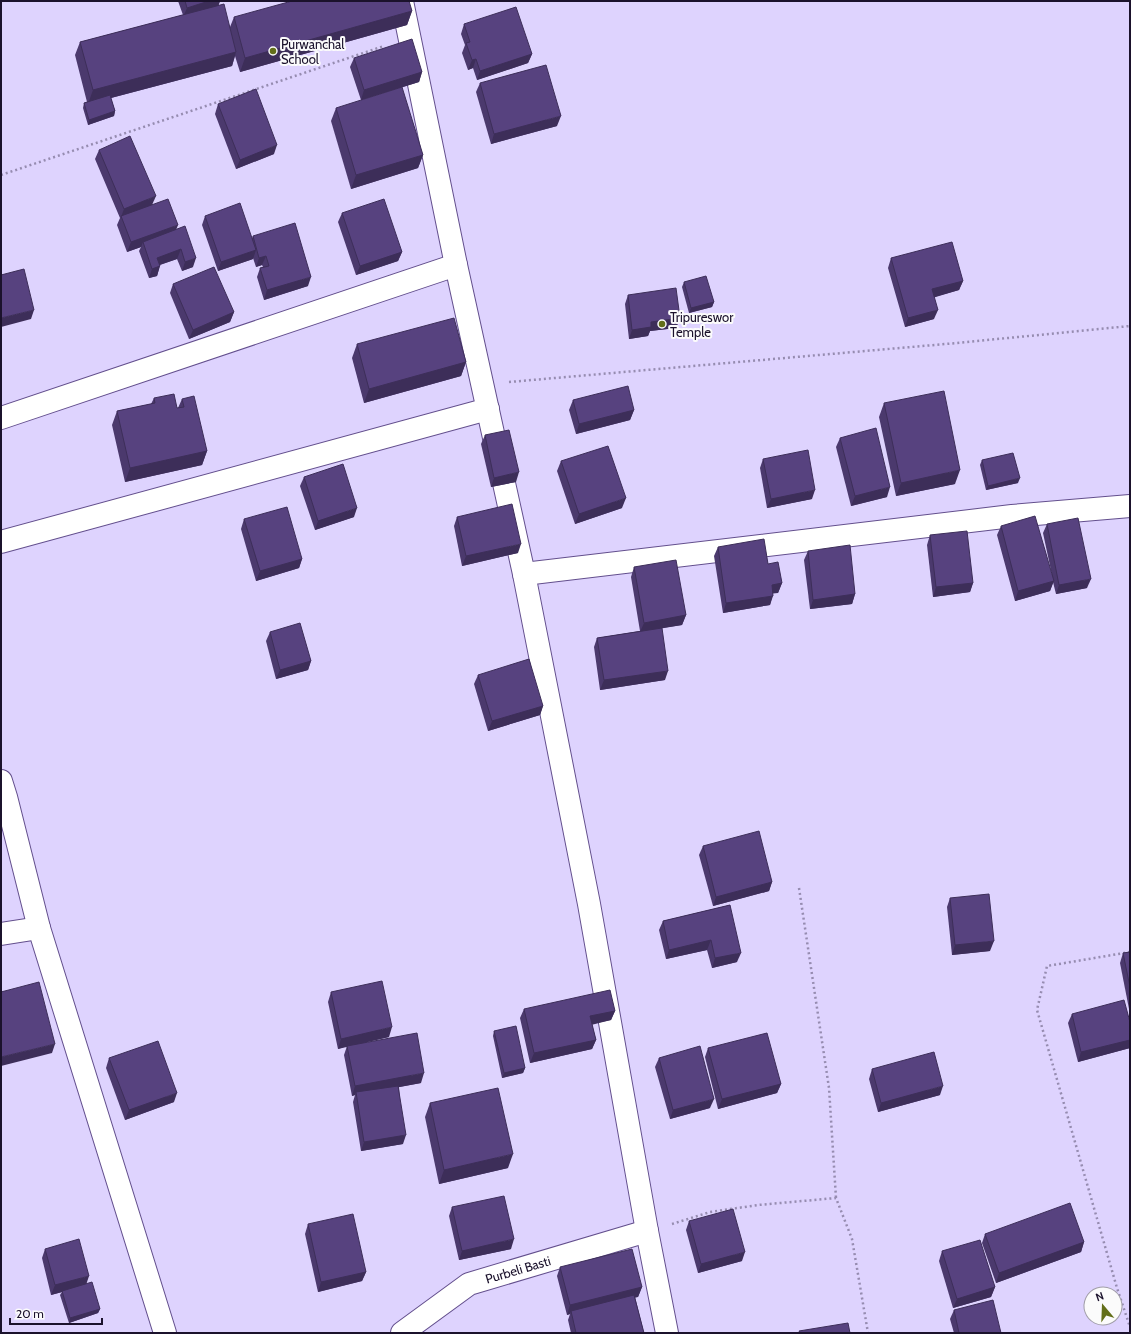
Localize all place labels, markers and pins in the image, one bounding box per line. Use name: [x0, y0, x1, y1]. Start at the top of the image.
place label: Purwanchal School: [281, 36, 344, 67]
marker: Purwanchal School: [268, 46, 278, 56]
place label: Tripureswor Temple: [670, 309, 734, 340]
marker: Tripureswor Temple: [657, 319, 667, 329]

